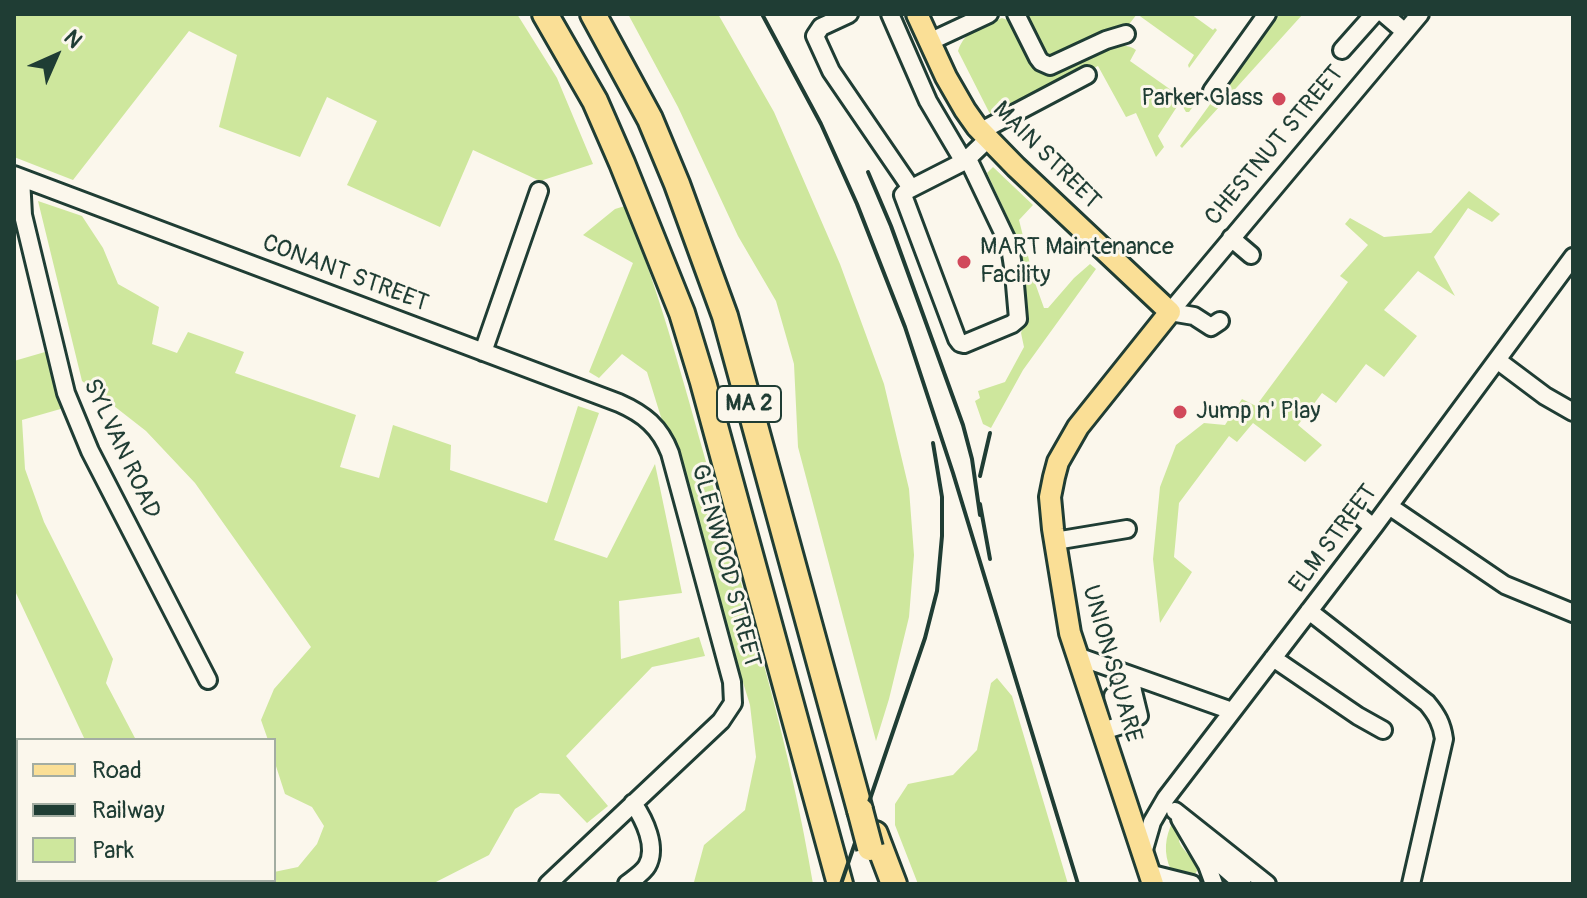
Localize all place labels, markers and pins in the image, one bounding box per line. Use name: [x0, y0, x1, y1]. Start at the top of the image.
place label: Parker Glass: [1141, 85, 1263, 113]
marker: Parker Glass: [1270, 90, 1288, 108]
place label: MART Maintenance Facility: [980, 234, 1174, 290]
marker: MART Maintenance Facility: [955, 253, 973, 271]
place label: Jump n' Play: [1196, 398, 1321, 426]
marker: Jump n' Play: [1171, 403, 1189, 421]

